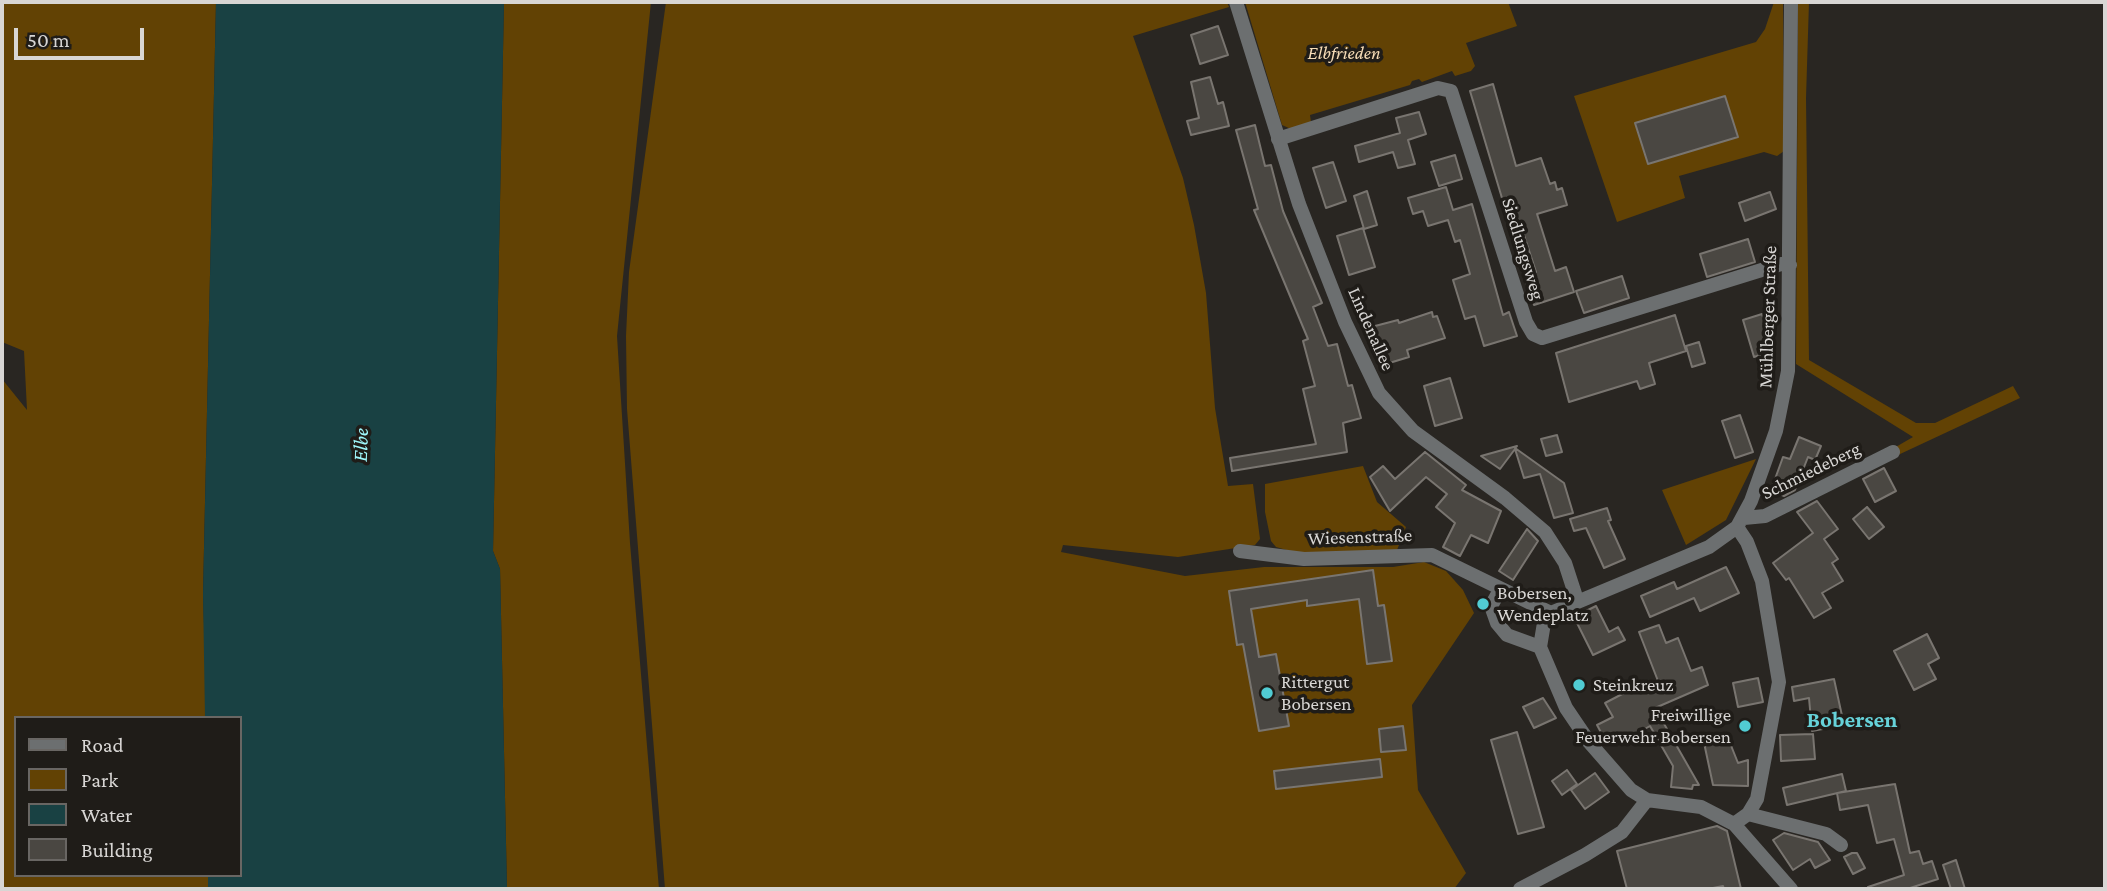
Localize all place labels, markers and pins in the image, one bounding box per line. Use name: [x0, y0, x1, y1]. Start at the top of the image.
place label: Bobersen, Wendeplatz: [1497, 582, 1589, 626]
marker: Bobersen, Wendeplatz: [1475, 596, 1491, 612]
place label: Rittergut Bobersen: [1281, 671, 1352, 715]
place label: Steinkreuz: [1593, 674, 1673, 696]
marker: Steinkreuz: [1571, 677, 1587, 693]
marker: Rittergut Bobersen: [1259, 685, 1275, 701]
place label: Freiwillige Feuerwehr Bobersen: [1575, 704, 1731, 748]
marker: Freiwillige Feuerwehr Bobersen: [1737, 718, 1753, 734]

